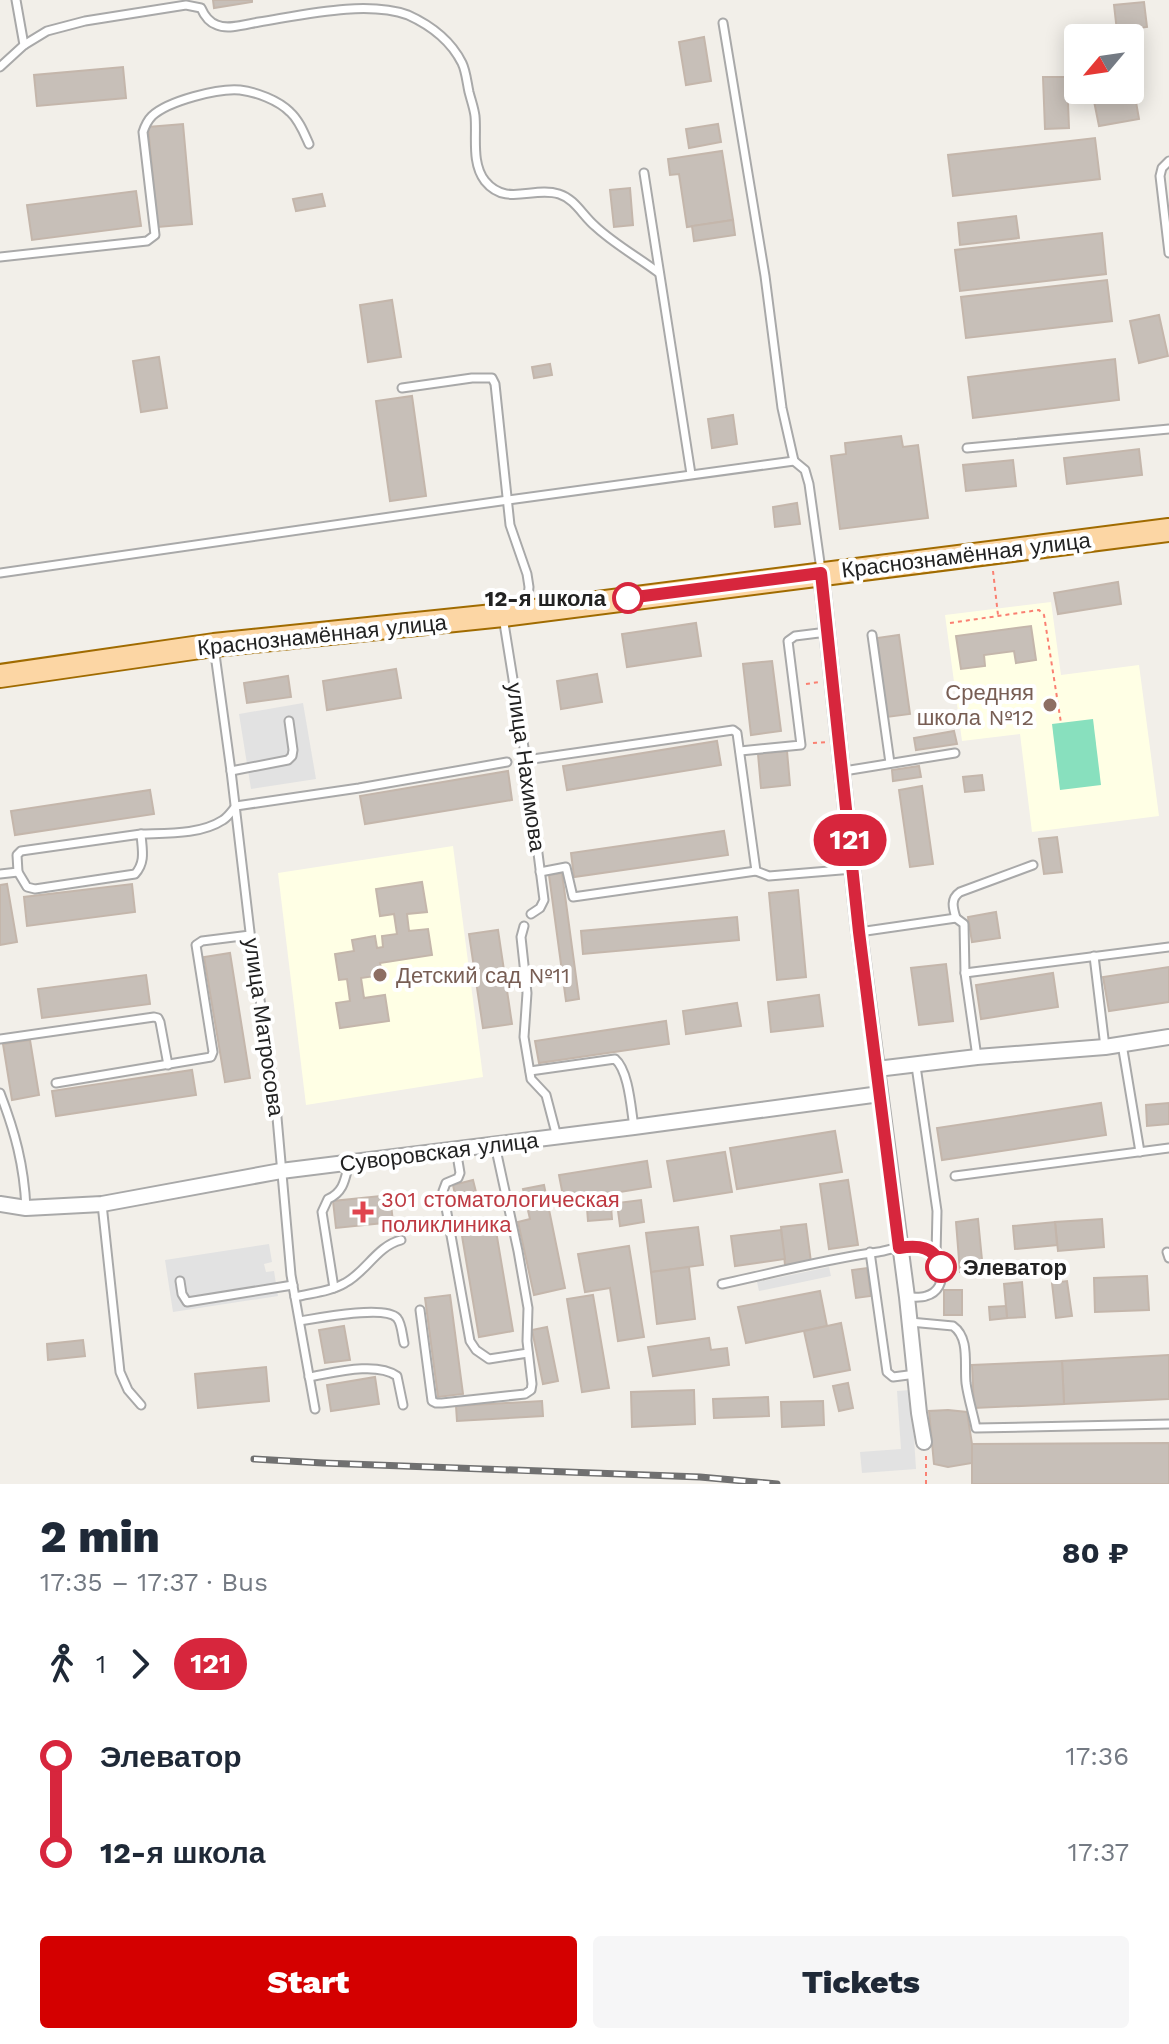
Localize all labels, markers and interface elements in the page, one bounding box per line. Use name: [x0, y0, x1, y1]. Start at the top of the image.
north arrow: [1064, 24, 1144, 104]
map controls: [1064, 24, 1144, 104]
street label: Краснознамённая улица: [840, 527, 1093, 583]
marker: 12-я школа: [613, 583, 643, 613]
place label: 12-я школа: [485, 586, 607, 611]
street label: Краснознамённая улица: [196, 609, 449, 661]
place label: Средняя школа №12: [917, 680, 1034, 730]
street label: улица Нахимова: [502, 681, 550, 854]
marker: Средняя школа №12: [1041, 696, 1059, 714]
line badge: 121: [804, 814, 896, 866]
text: 121: [830, 823, 870, 856]
street label: улица Матросова: [239, 936, 289, 1119]
place label: Детский сад №11: [396, 963, 570, 988]
marker: Детский сад №11: [371, 966, 389, 984]
street label: Суворовская улица: [338, 1127, 540, 1177]
place label: 301 стоматологическая поликлиника: [381, 1187, 620, 1237]
marker: 301 стоматологическая поликлиника: [352, 1201, 374, 1223]
marker: Элеватор: [926, 1252, 956, 1282]
place label: Элеватор: [963, 1255, 1067, 1280]
text: 2 min: [40, 1511, 160, 1563]
text: 80 ₽: [1062, 1535, 1129, 1570]
text: 17:35 – 17:37 · Bus: [40, 1567, 268, 1597]
icon: walk: [40, 1642, 84, 1686]
icon: forward: [118, 1642, 162, 1686]
text: 121: [190, 1647, 231, 1680]
text: 1: [96, 1649, 106, 1679]
text: Элеватор: [100, 1739, 242, 1774]
text: 17:36: [1066, 1741, 1129, 1771]
text: 12-я школа: [100, 1835, 265, 1870]
text: 17:37: [1068, 1837, 1129, 1867]
button: Start: [40, 1936, 577, 2028]
button: Tickets: [593, 1936, 1129, 2028]

